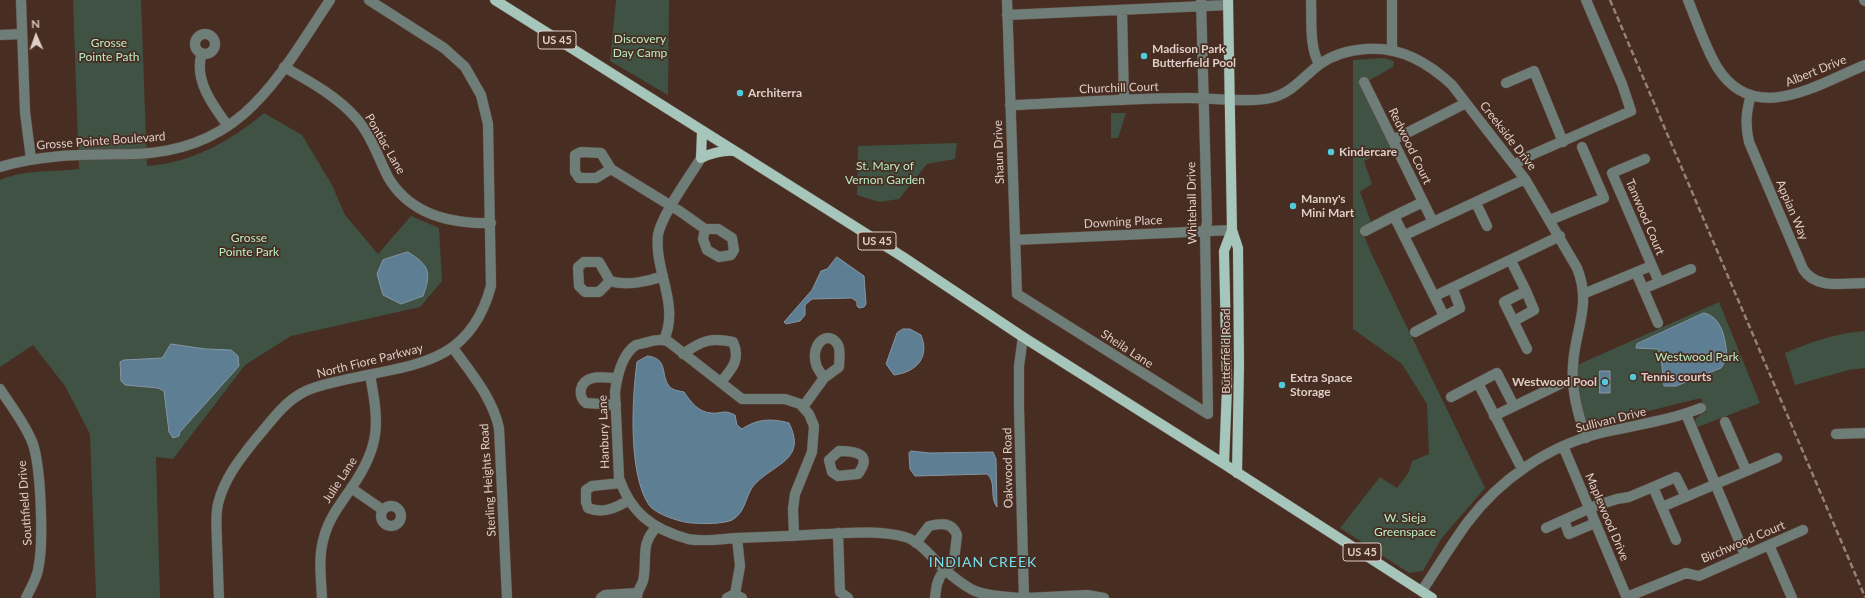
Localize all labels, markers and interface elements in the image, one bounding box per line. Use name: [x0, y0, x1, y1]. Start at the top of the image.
north arrow: [16, 16, 56, 56]
text: N: [31, 17, 40, 30]
road number: US 45: [538, 31, 576, 49]
park label: Discovery Day Camp: [613, 32, 667, 60]
park label: Grosse Pointe Path: [79, 36, 139, 64]
place label: Madison Park Butterfield Pool: [1152, 42, 1236, 70]
marker: Madison Park Butterfield Pool: [1139, 51, 1149, 61]
street label: Albert Drive: [1783, 52, 1849, 90]
street label: Churchill Court: [1079, 79, 1159, 97]
place label: Architerra: [748, 86, 802, 100]
marker: Architerra: [735, 88, 745, 98]
street label: Creekside Drive: [1477, 99, 1539, 173]
street label: Redwood Court: [1385, 106, 1435, 186]
street label: Pontiac Lane: [362, 111, 408, 177]
street label: Shaun Drive: [991, 120, 1007, 184]
street label: Grosse Pointe Boulevard: [36, 129, 166, 153]
place label: Kindercare: [1339, 145, 1397, 159]
marker: Kindercare: [1326, 147, 1336, 157]
park label: St. Mary of Vernon Garden: [845, 159, 925, 187]
street label: Whitehall Drive: [1184, 162, 1200, 244]
street label: Tanwood Court: [1623, 177, 1667, 257]
street label: Appian Way: [1773, 178, 1811, 242]
place label: Manny's Mini Mart: [1301, 192, 1354, 220]
marker: Manny's Mini Mart: [1288, 201, 1298, 211]
street label: Downing Place: [1083, 213, 1163, 231]
park label: Grosse Pointe Park: [219, 231, 279, 259]
road number: US 45: [858, 232, 896, 250]
street label: Butterfield Road: [1219, 308, 1233, 394]
street label: Sheila Lane: [1098, 327, 1156, 371]
street label: North Fiore Parkway: [315, 341, 425, 381]
park label: Westwood Park: [1655, 350, 1739, 364]
place label: Tennis courts: [1641, 370, 1711, 384]
place label: Extra Space Storage: [1290, 371, 1352, 399]
marker: Tennis courts: [1628, 372, 1638, 382]
place label: Westwood Pool: [1512, 375, 1597, 389]
marker: Westwood Pool: [1600, 377, 1610, 387]
marker: Extra Space Storage: [1277, 380, 1287, 390]
street label: Hanbury Lane: [596, 395, 612, 469]
street label: Sullivan Drive: [1574, 404, 1648, 436]
street label: Sterling Heights Road: [477, 423, 499, 537]
street label: Oakwood Road: [1000, 427, 1016, 509]
street label: Julie Lane: [320, 454, 360, 506]
street label: Southfield Drive: [15, 460, 35, 546]
street label: Maplewood Drive: [1582, 471, 1632, 563]
park label: W. Sieja Greenspace: [1374, 511, 1436, 539]
street label: Birchwood Court: [1699, 518, 1787, 566]
road number: US 45: [1343, 543, 1381, 561]
district label: INDIAN CREEK: [929, 554, 1037, 570]

